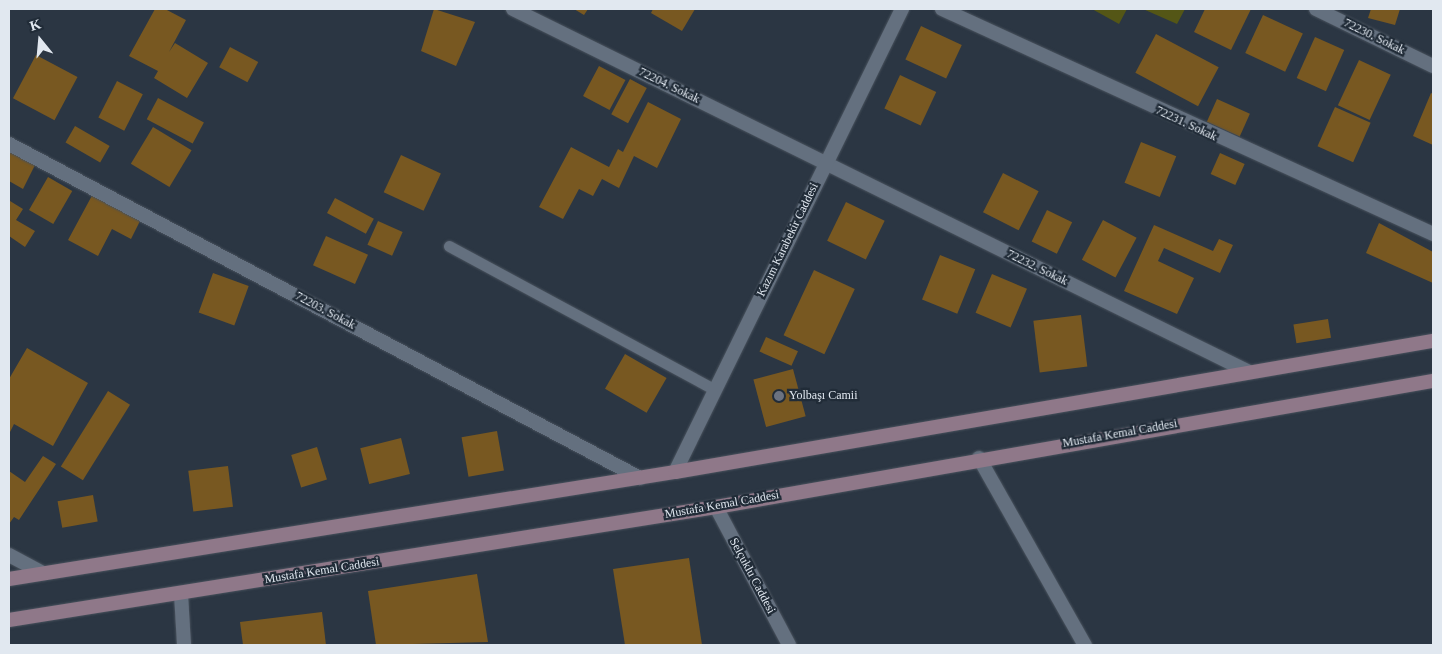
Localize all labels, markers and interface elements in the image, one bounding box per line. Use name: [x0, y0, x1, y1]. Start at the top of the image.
north arrow: [15, 15, 65, 65]
text: K: [28, 16, 43, 34]
street label: 72230. Sokak: [1341, 16, 1407, 58]
street label: 72204. Sokak: [636, 65, 702, 107]
street label: 72231. Sokak: [1153, 104, 1219, 144]
street label: Kazım Karabekir Caddesi: [754, 181, 822, 299]
street label: 72232. Sokak: [1004, 247, 1070, 289]
street label: 72203. Sokak: [292, 289, 358, 333]
place label: Yolbaşı Camii: [789, 389, 857, 403]
marker: Yolbaşı Camii: [773, 390, 785, 402]
street label: Mustafa Kemal Caddesi: [1062, 417, 1178, 451]
street label: Mustafa Kemal Caddesi: [664, 488, 780, 522]
street label: Selçuklu Caddesi: [726, 536, 778, 616]
street label: Mustafa Kemal Caddesi: [264, 555, 380, 587]

